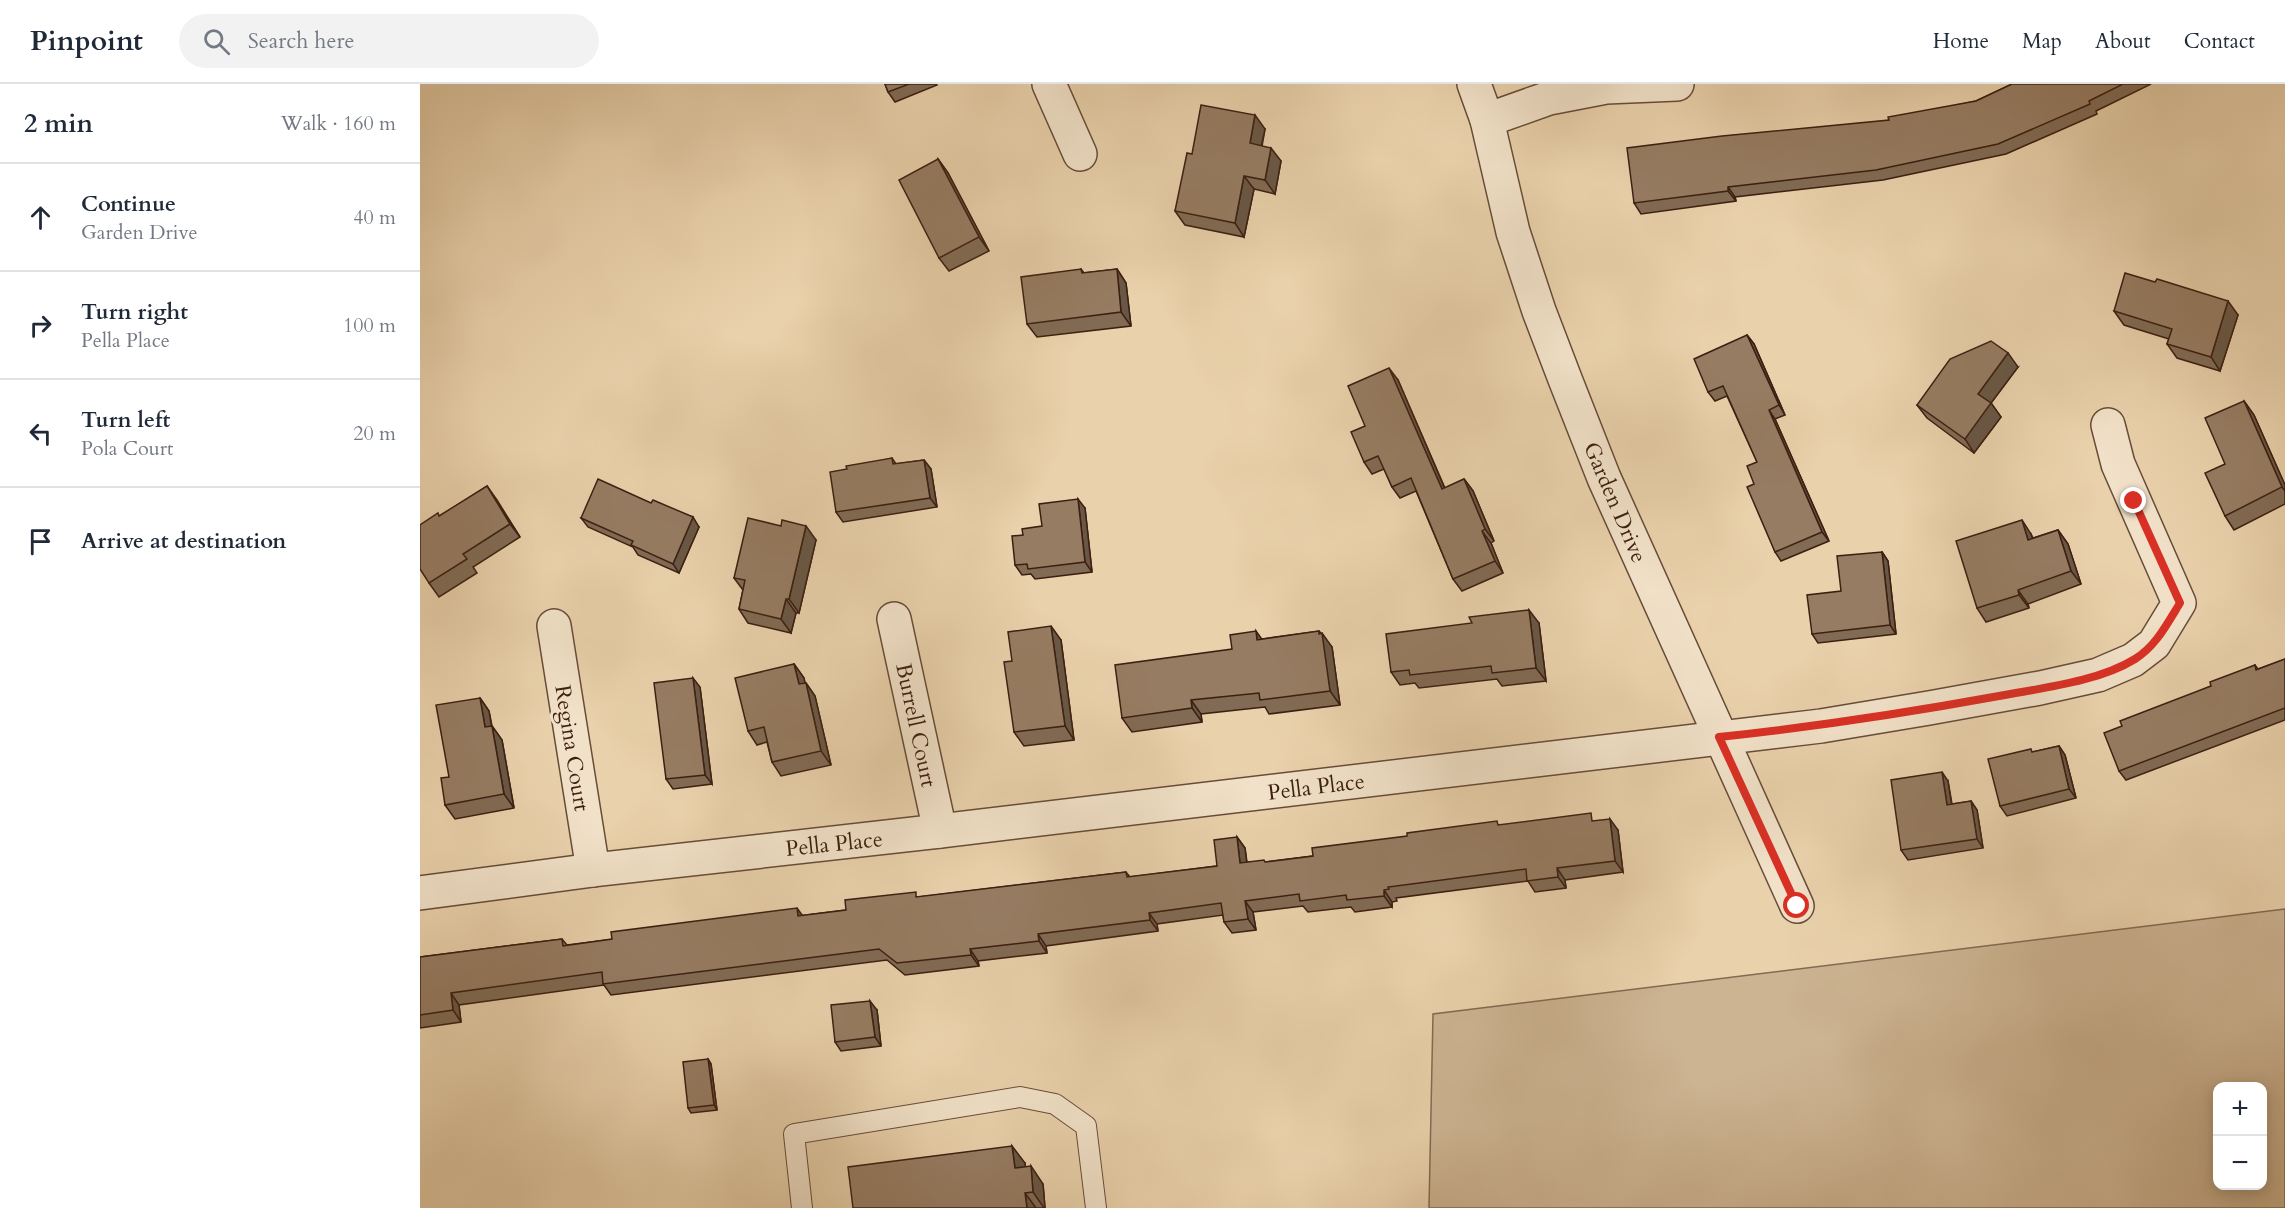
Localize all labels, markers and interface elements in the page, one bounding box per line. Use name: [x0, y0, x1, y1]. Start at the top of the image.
search box: [179, 14, 599, 68]
text: Pinpoint: [30, 22, 143, 60]
icon: search: [200, 25, 233, 58]
text: Search here: [248, 26, 354, 56]
text: Home: [1933, 27, 1989, 56]
text: Map: [2022, 27, 2062, 56]
text: About: [2095, 27, 2151, 56]
text: Contact: [2184, 27, 2255, 56]
text: 2 min: [24, 106, 93, 141]
text: Walk · 160 m: [281, 110, 396, 137]
text: Continue: [81, 189, 176, 219]
icon: ahead: [24, 201, 57, 234]
text: 40 m: [353, 204, 396, 231]
text: Garden Drive: [81, 219, 198, 246]
text: Turn right: [81, 297, 188, 327]
icon: right: [24, 309, 57, 342]
text: 100 m: [343, 312, 396, 339]
text: Pella Place: [81, 327, 170, 354]
text: Turn left: [81, 405, 170, 435]
icon: left: [24, 417, 57, 450]
text: 20 m: [353, 420, 396, 447]
text: Pola Court: [81, 435, 173, 462]
street label: Garden Drive: [1576, 437, 1654, 567]
route end: [2120, 487, 2146, 513]
icon: arrive: [24, 525, 57, 558]
text: Arrive at destination: [81, 526, 286, 556]
street label: Burrell Court: [888, 660, 944, 790]
street label: Regina Court: [547, 683, 597, 813]
street label: Pella Place: [1266, 766, 1366, 808]
street label: Pella Place: [784, 824, 884, 864]
route start: [1783, 892, 1809, 918]
map controls: [2213, 1082, 2267, 1190]
button: +: [2213, 1082, 2267, 1136]
button: −: [2213, 1136, 2267, 1190]

